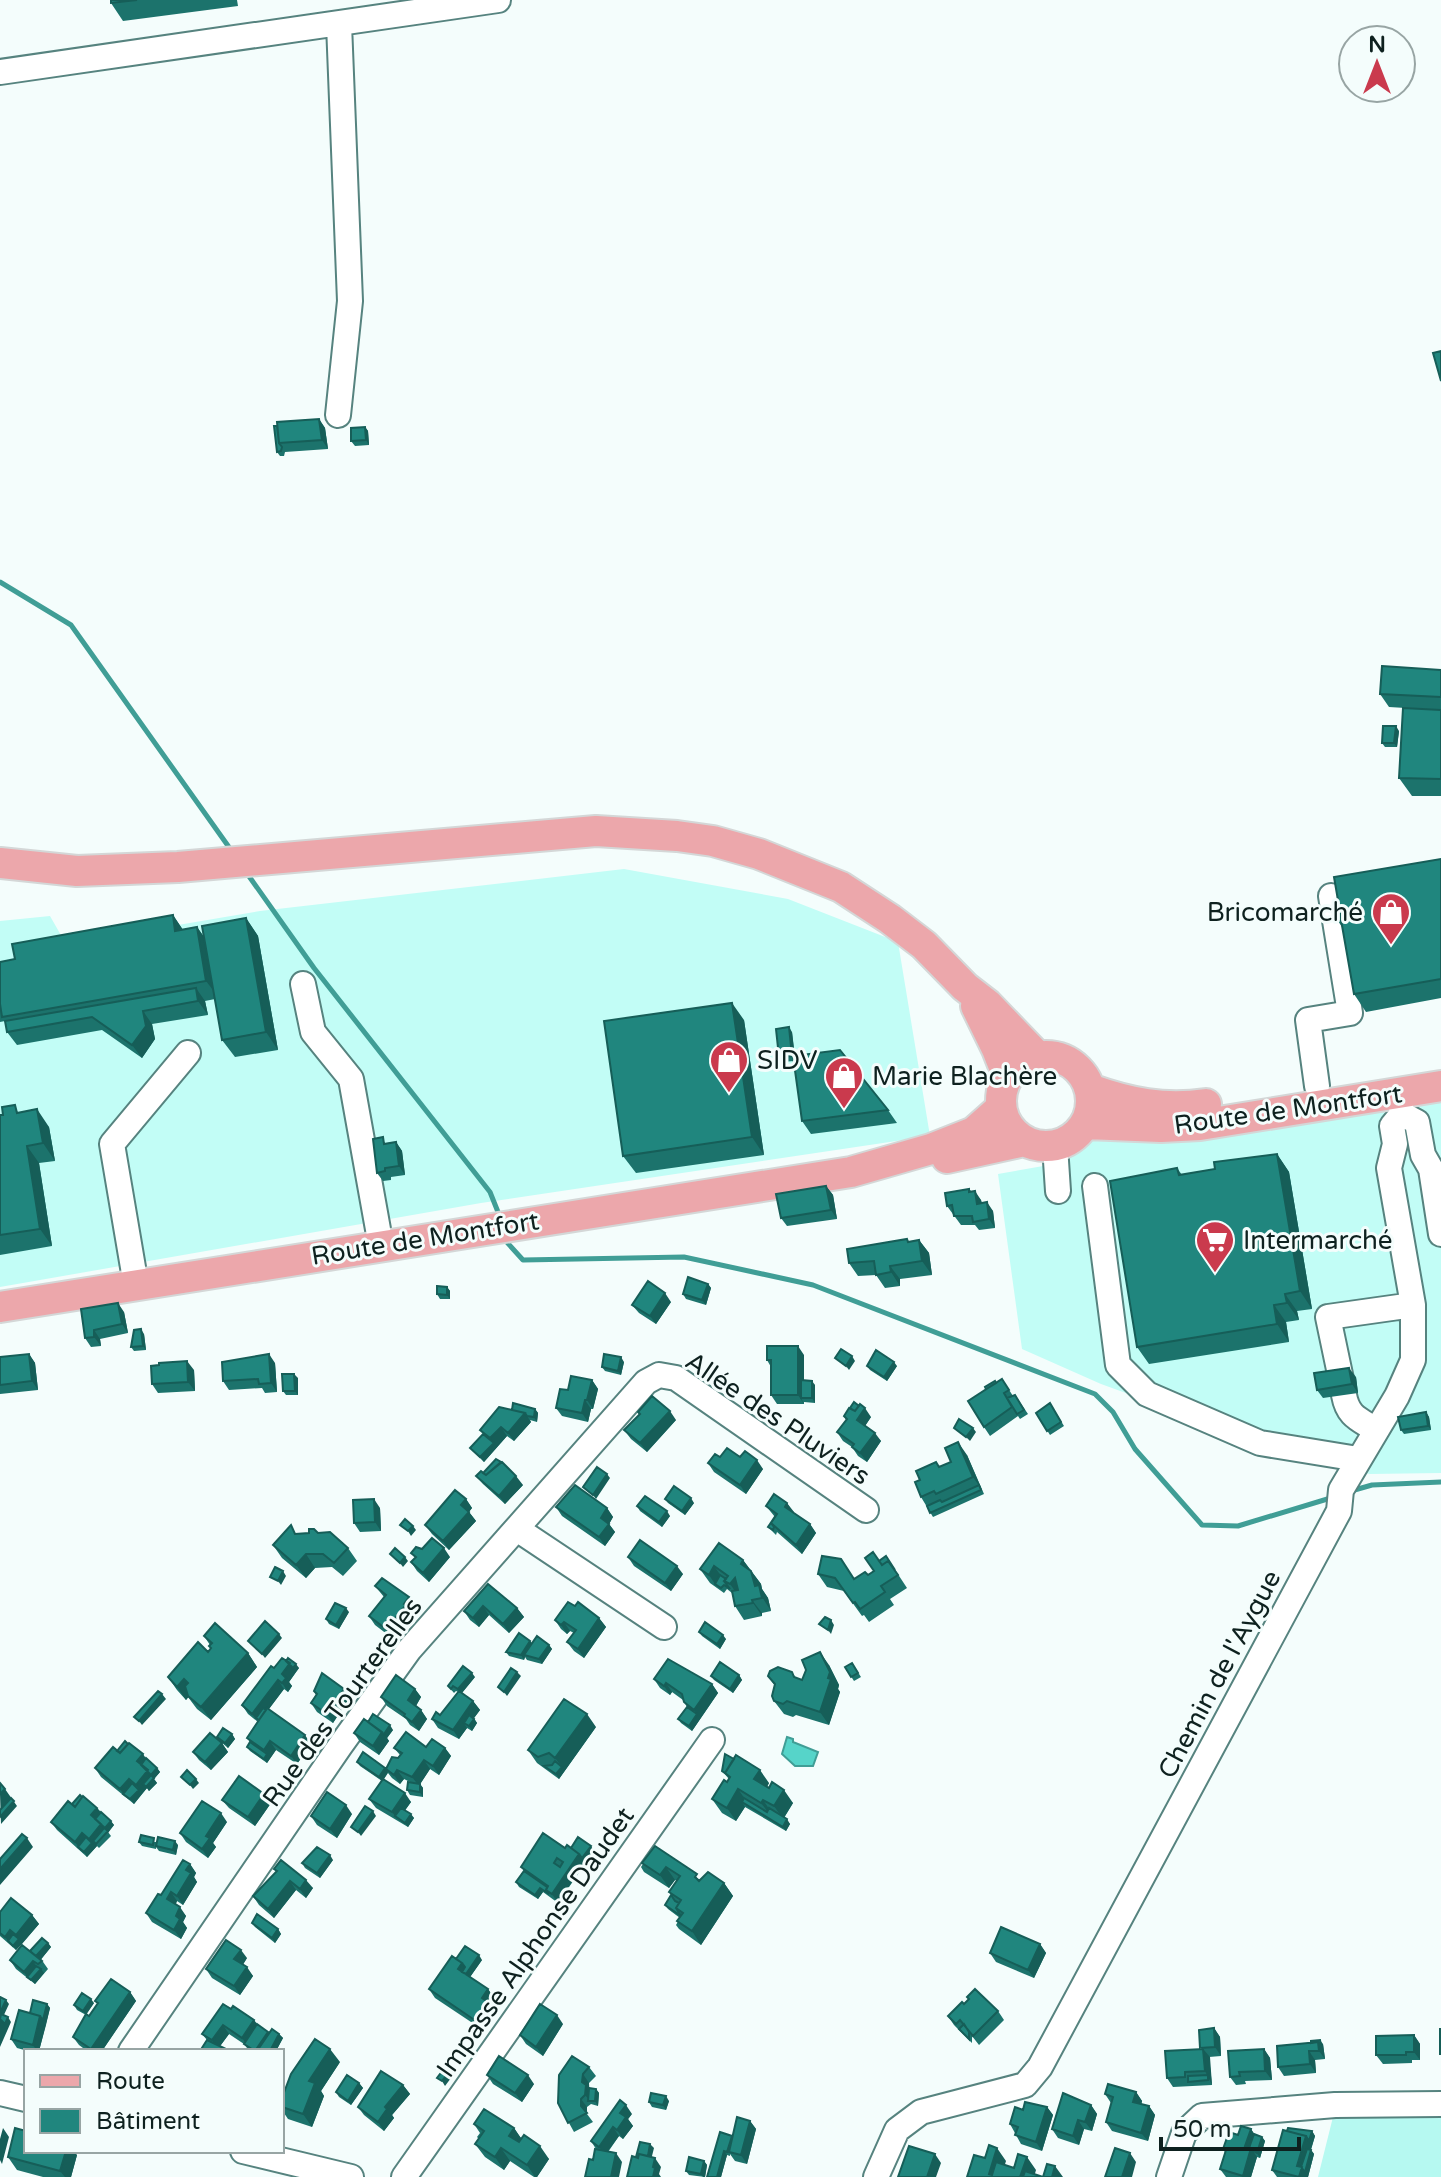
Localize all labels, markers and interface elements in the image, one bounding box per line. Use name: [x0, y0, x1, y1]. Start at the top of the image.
north arrow: [1337, 24, 1417, 104]
text: N: [1368, 32, 1386, 58]
shop icon: Bricomarché: [1370, 891, 1412, 946]
place label: Bricomarché: [1207, 897, 1363, 928]
shop icon: SIDV: [708, 1039, 750, 1094]
place label: SIDV: [757, 1045, 818, 1076]
shop icon: Marie Blachère: [823, 1055, 865, 1110]
place label: Marie Blachère: [872, 1061, 1057, 1092]
street label: Route de Montfort: [1172, 1078, 1404, 1141]
street label: Route de Montfort: [309, 1205, 541, 1272]
supermarket icon: Intermarché: [1194, 1219, 1236, 1274]
place label: Intermarché: [1243, 1225, 1393, 1256]
street label: Allée des Pluviers: [680, 1345, 876, 1492]
street label: Chemin de l'Aygue: [1152, 1565, 1287, 1783]
street label: Rue des Tourterelles: [256, 1592, 429, 1813]
street label: Impasse Alphonse Daudet: [430, 1801, 641, 2083]
legend: [24, 2049, 284, 2153]
text: Route: [96, 2067, 165, 2096]
scale bar: [1161, 2101, 1299, 2151]
text: Bâtiment: [96, 2107, 200, 2136]
text: 50 m: [1173, 2115, 1231, 2144]

